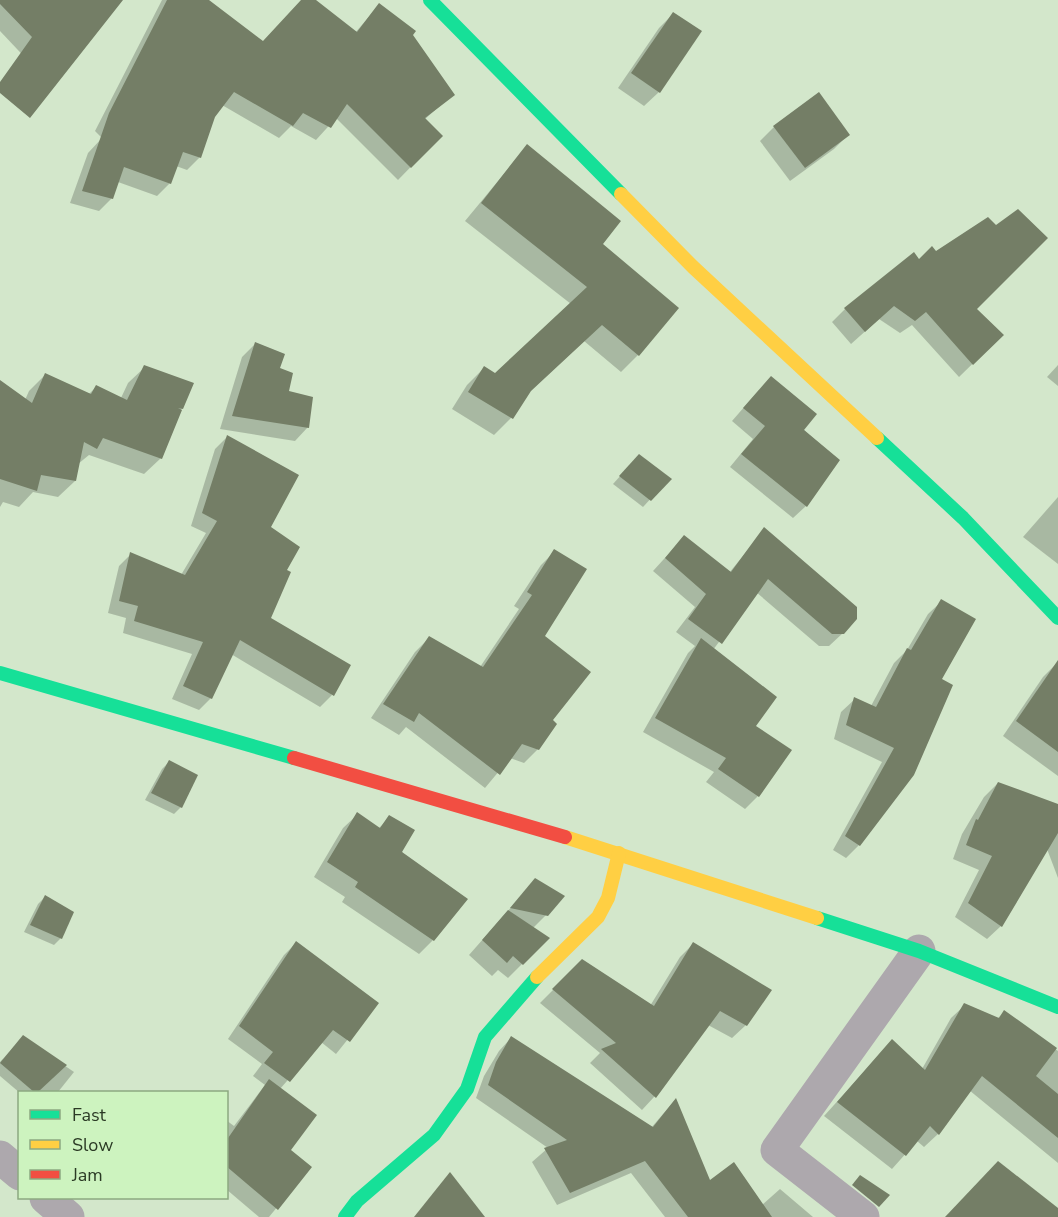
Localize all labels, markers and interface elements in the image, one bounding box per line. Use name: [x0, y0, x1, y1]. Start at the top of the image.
legend: [18, 1091, 228, 1199]
text: Fast: [72, 1103, 107, 1127]
text: Slow: [72, 1133, 113, 1157]
text: Jam: [71, 1163, 103, 1187]

